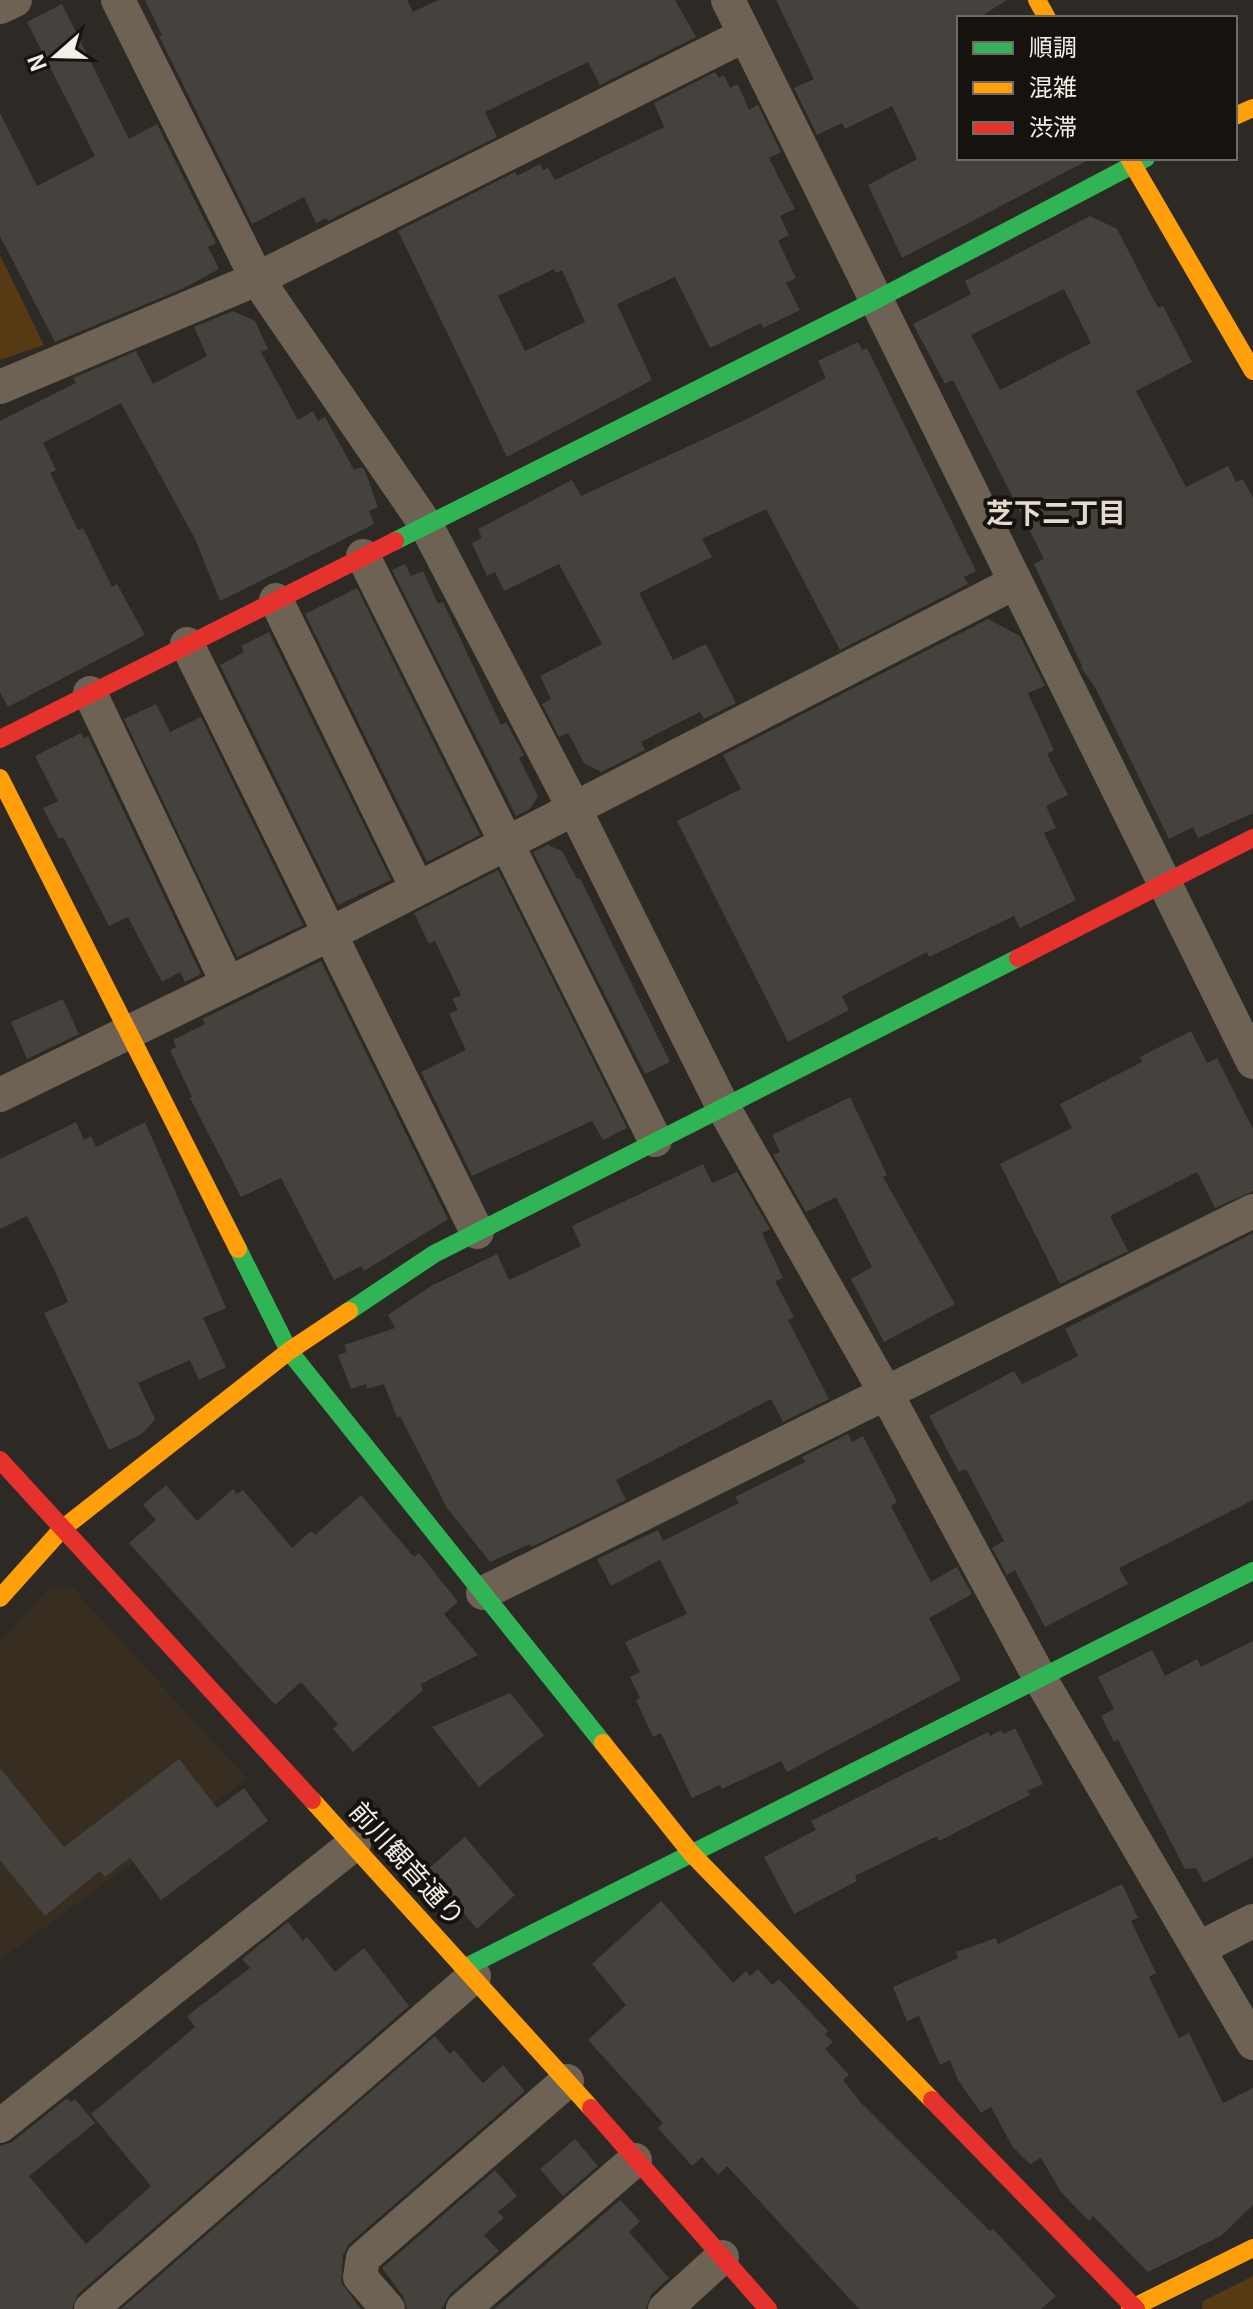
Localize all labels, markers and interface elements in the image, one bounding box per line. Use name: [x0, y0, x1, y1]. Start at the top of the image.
north arrow: [16, 16, 96, 96]
legend: [957, 16, 1237, 160]
text: 順調: [1029, 28, 1077, 63]
text: N: [17, 50, 53, 77]
text: 混雑: [1029, 68, 1077, 103]
text: 渋滞: [1029, 108, 1077, 143]
district label: 芝下二丁目: [986, 491, 1126, 531]
street label: 前川観音通り: [343, 1792, 475, 1933]

